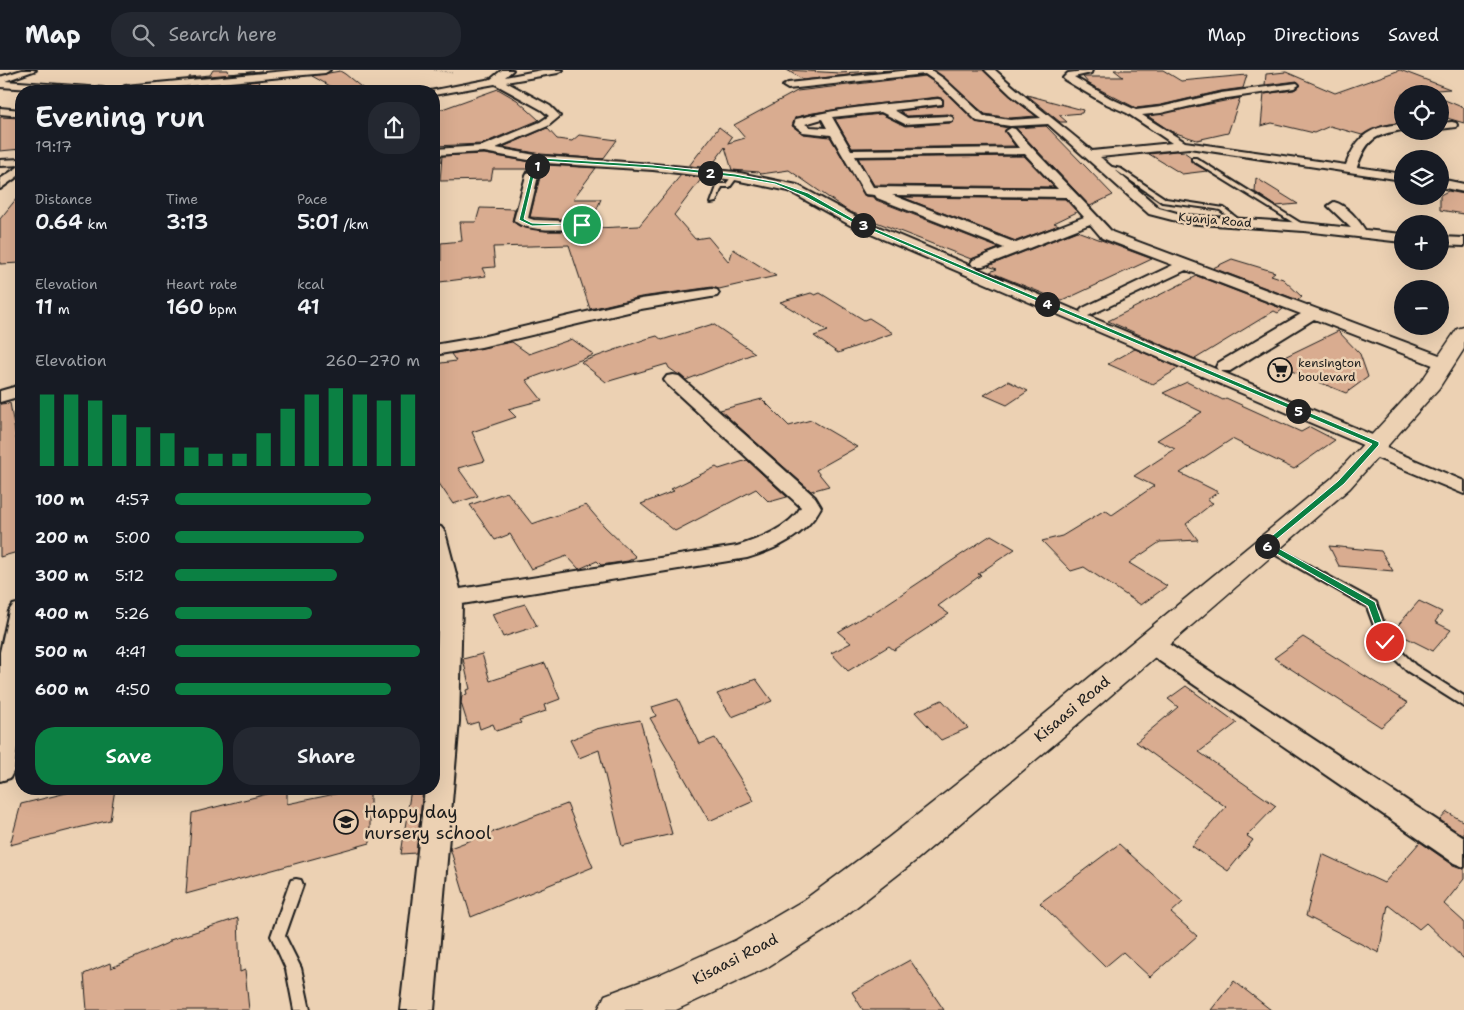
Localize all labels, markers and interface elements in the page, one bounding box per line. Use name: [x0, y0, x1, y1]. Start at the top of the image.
search box: [111, 12, 461, 57]
text: Map: [25, 19, 81, 51]
icon: search: [129, 21, 157, 49]
text: Search here: [169, 22, 277, 47]
text: Map: [1208, 23, 1246, 47]
text: Directions: [1274, 23, 1360, 47]
text: Saved: [1388, 23, 1439, 47]
map controls: [1394, 85, 1449, 335]
button: locate: [1394, 85, 1449, 140]
text: Evening run: [35, 98, 205, 136]
button: share: [368, 102, 420, 154]
text: 19:17: [35, 136, 72, 157]
button: layers: [1394, 150, 1449, 205]
pin: 1: [524, 154, 550, 178]
text: 1: [534, 157, 541, 175]
pin: 2: [698, 160, 722, 186]
text: 2: [706, 164, 715, 182]
text: Distance: [35, 190, 92, 208]
text: Time: [166, 190, 198, 208]
text: Pace: [297, 190, 328, 208]
pin: [561, 204, 603, 246]
text: 0.64: [35, 208, 83, 236]
text: 3:13: [166, 208, 209, 236]
text: 5:01: [297, 208, 339, 236]
street label: Kyanja Road: [1178, 209, 1253, 231]
icon: arrive: [568, 211, 596, 239]
pin: 3: [850, 212, 876, 238]
text: km: [83, 215, 107, 233]
text: /km: [339, 215, 369, 233]
button: +: [1394, 215, 1449, 270]
text: 3: [859, 216, 868, 234]
text: Elevation: [35, 275, 98, 293]
text: Heart rate: [166, 275, 237, 293]
text: kcal: [297, 275, 324, 293]
button: −: [1394, 280, 1449, 335]
pin: 4: [1034, 292, 1060, 316]
text: 11: [35, 293, 53, 321]
text: 160: [166, 293, 204, 321]
text: 41: [297, 293, 320, 321]
text: 4: [1043, 295, 1052, 313]
text: m: [53, 300, 70, 318]
text: bpm: [204, 300, 237, 318]
text: Elevation: [35, 350, 107, 371]
text: 260–270 m: [325, 350, 420, 371]
place label: kensington boulevard: [1298, 355, 1361, 385]
supermarket icon: kensington boulevard: [1267, 357, 1293, 383]
pin: 5: [1286, 398, 1310, 424]
text: 5: [1294, 402, 1303, 420]
text: 100 m: [35, 489, 84, 510]
text: 4:57: [115, 489, 150, 510]
text: 200 m: [35, 527, 88, 548]
text: 5:00: [115, 527, 150, 548]
pin: 6: [1254, 534, 1280, 558]
text: 6: [1263, 537, 1272, 555]
text: 300 m: [35, 565, 89, 586]
text: 5:12: [115, 565, 145, 586]
text: 400 m: [35, 603, 89, 624]
text: 5:26: [115, 603, 149, 624]
pin: [1364, 621, 1406, 663]
icon: check: [1371, 628, 1399, 656]
text: 500 m: [35, 641, 87, 662]
text: 4:41: [115, 641, 146, 662]
street label: Kisaasi Road: [1030, 671, 1115, 747]
text: 600 m: [35, 679, 89, 700]
text: 4:50: [115, 679, 150, 700]
button: Save: [35, 727, 223, 785]
button: Share: [233, 727, 420, 785]
place label: Happy day nursery school: [364, 800, 492, 845]
school or university icon: Happy day nursery school: [333, 809, 359, 835]
street label: Kisaasi Road: [689, 929, 782, 989]

